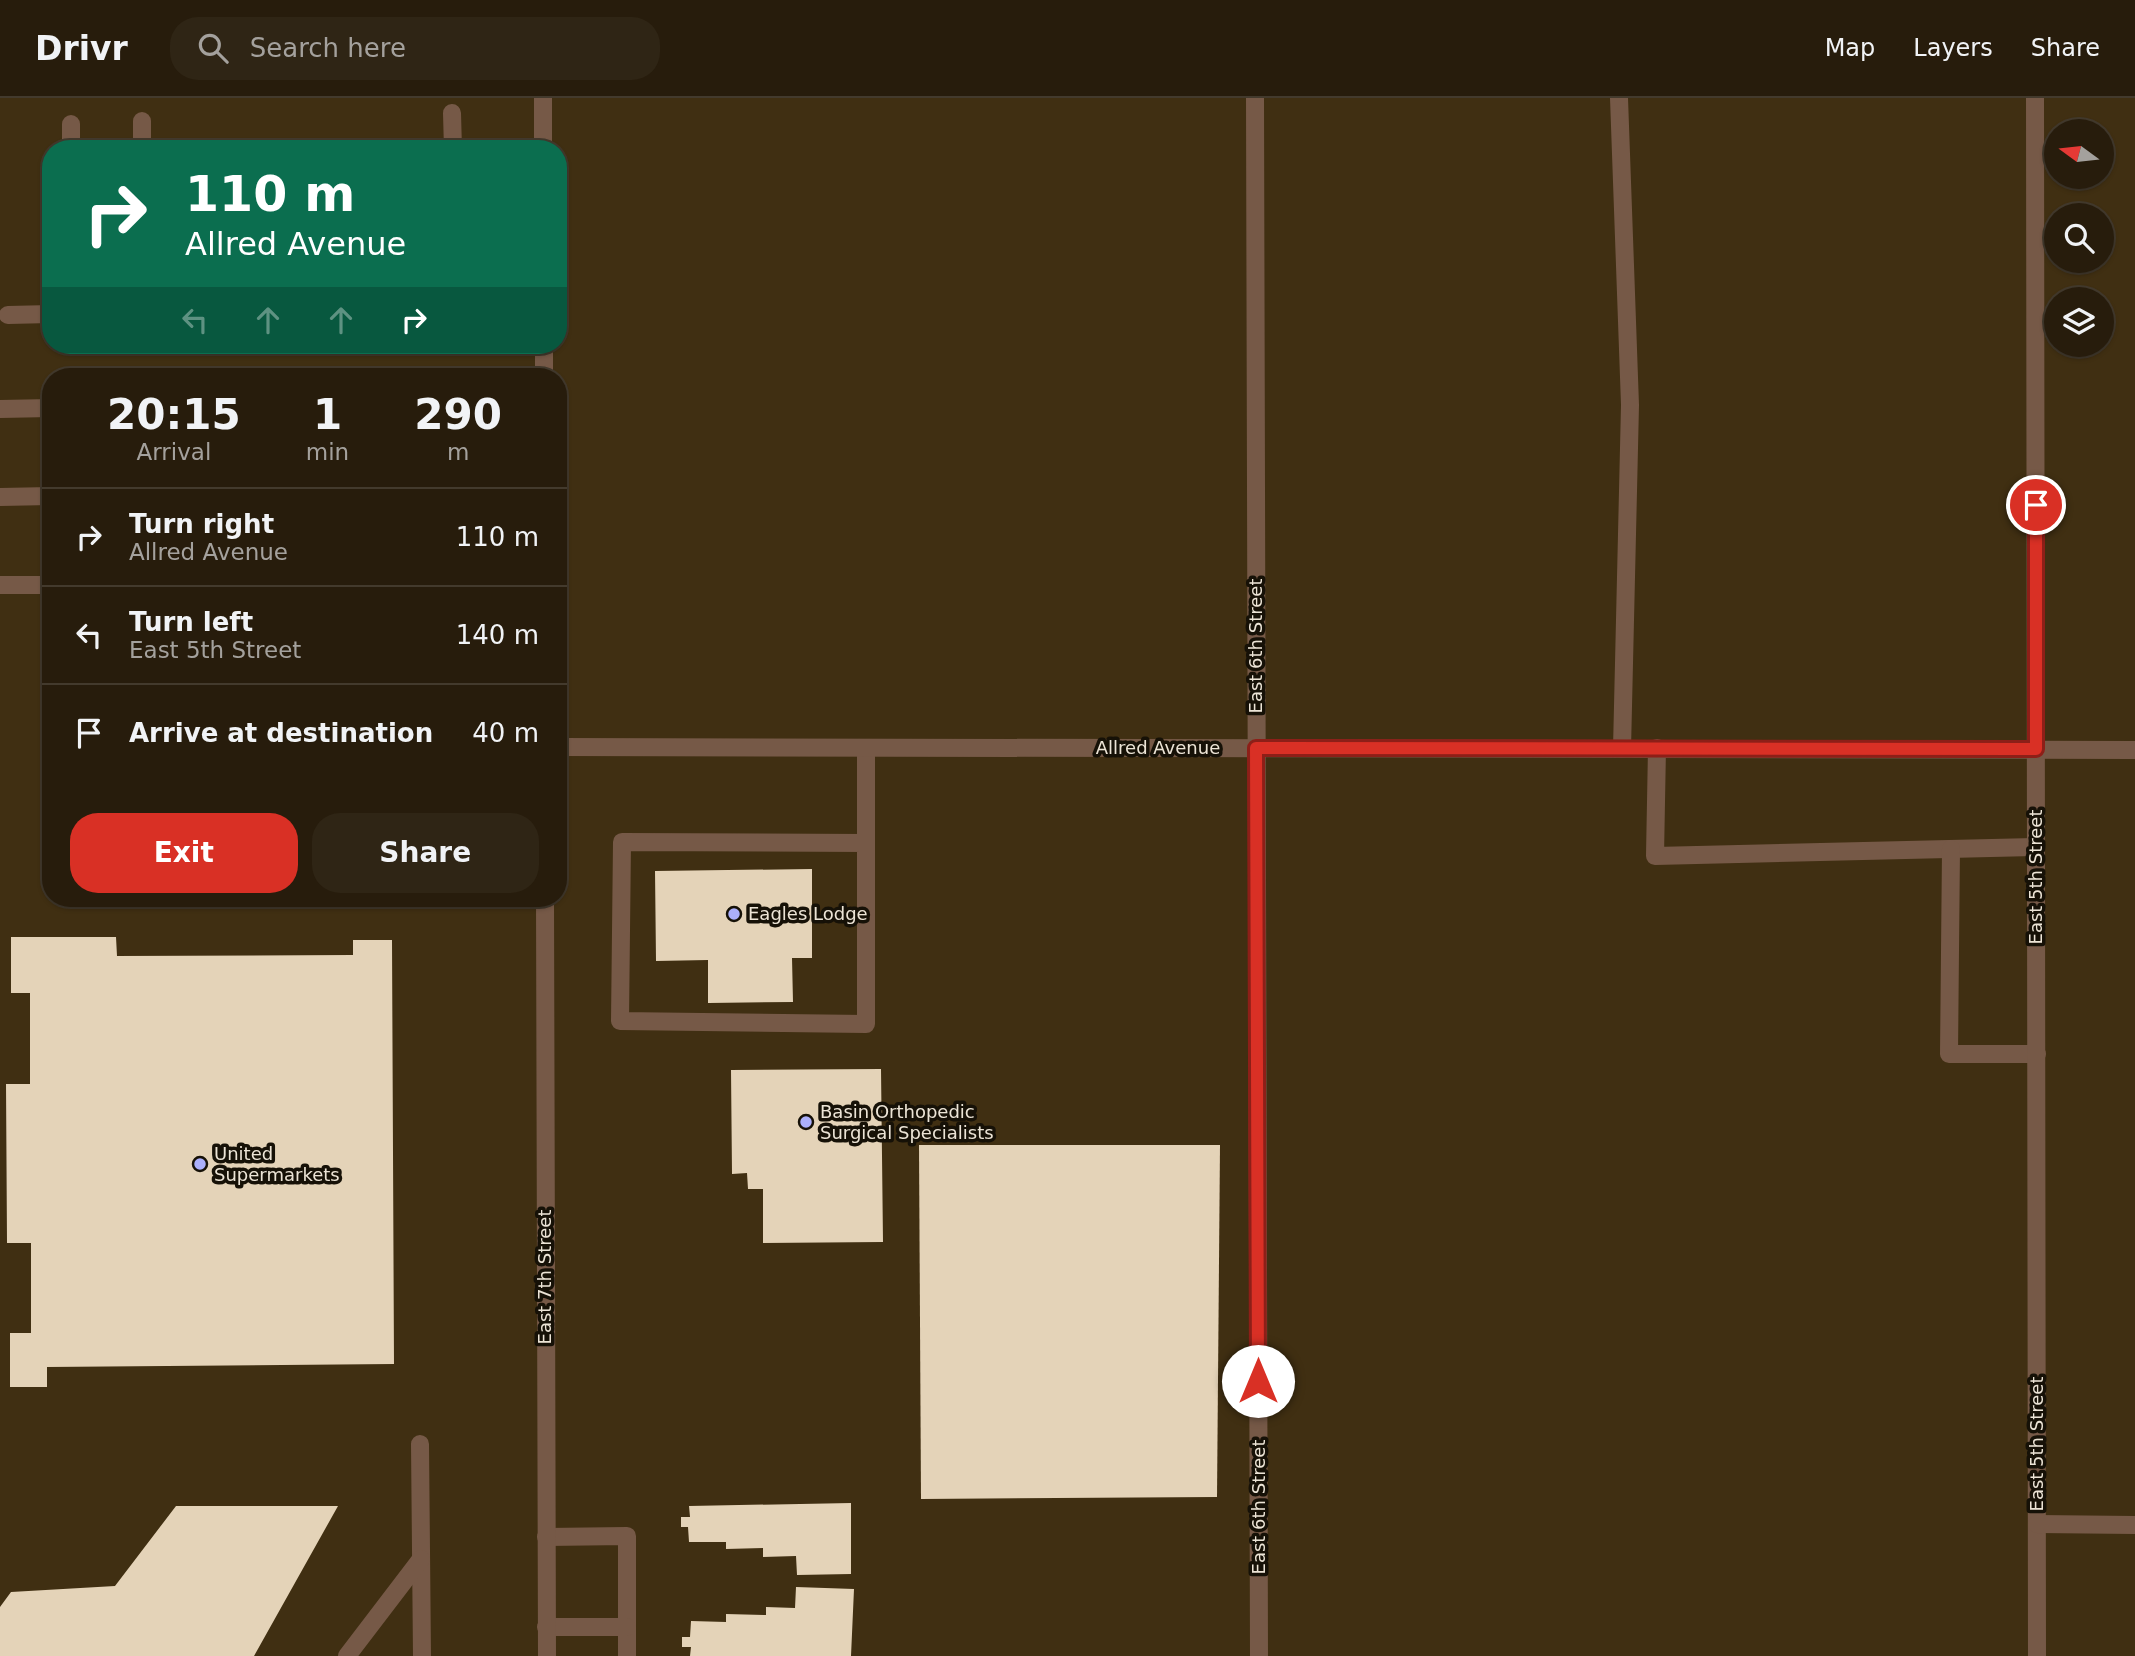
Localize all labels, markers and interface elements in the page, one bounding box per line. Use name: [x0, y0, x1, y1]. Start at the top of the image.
search box: [170, 17, 660, 80]
text: Drivr: [35, 29, 128, 68]
icon: search: [194, 29, 232, 67]
text: Search here: [250, 33, 406, 63]
text: Map: [1825, 34, 1875, 62]
text: Layers: [1913, 34, 1993, 62]
text: Share: [2031, 34, 2100, 62]
north arrow: [2044, 119, 2114, 189]
map controls: [2044, 119, 2114, 357]
text: 110 m: [185, 166, 355, 223]
icon: right: [70, 168, 161, 259]
button: search: [2044, 203, 2114, 273]
text: Allred Avenue: [185, 225, 406, 263]
button: layers: [2044, 287, 2114, 357]
icon: left: [176, 301, 214, 339]
icon: ahead: [249, 301, 287, 339]
icon: ahead: [322, 301, 360, 339]
icon: right: [395, 301, 433, 339]
text: 20:15: [107, 390, 241, 439]
text: 1: [313, 390, 342, 439]
text: 290: [414, 390, 502, 439]
text: Arrival: [137, 439, 211, 465]
text: min: [306, 439, 349, 465]
text: m: [447, 439, 469, 465]
pin: [2006, 475, 2066, 535]
icon: arrive: [2017, 486, 2055, 524]
text: Turn right: [129, 509, 274, 539]
icon: right: [70, 518, 108, 556]
text: 110 m: [456, 522, 539, 552]
text: Allred Avenue: [129, 539, 288, 565]
street label: East 6th Street: [1245, 579, 1266, 713]
text: Turn left: [129, 607, 253, 637]
icon: left: [70, 616, 108, 654]
text: 140 m: [456, 620, 539, 650]
text: East 5th Street: [129, 637, 301, 663]
icon: arrive: [70, 714, 108, 752]
text: Arrive at destination: [129, 718, 433, 748]
text: 40 m: [472, 718, 539, 748]
street label: Allred Avenue: [1096, 737, 1220, 758]
street label: East 5th Street: [2025, 810, 2046, 944]
button: Exit: [70, 813, 298, 893]
button: Share: [312, 813, 539, 893]
place label: Eagles Lodge: [748, 903, 868, 924]
marker: Eagles Lodge: [726, 906, 742, 922]
place label: Basin Orthopedic Surgical Specialists: [820, 1101, 994, 1143]
marker: Basin Orthopedic Surgical Specialists: [798, 1114, 814, 1130]
place label: United Supermarkets: [214, 1143, 340, 1185]
marker: United Supermarkets: [192, 1156, 208, 1172]
street label: East 7th Street: [534, 1210, 555, 1344]
position arrow: [1221, 1344, 1295, 1418]
street label: East 5th Street: [2026, 1377, 2047, 1511]
street label: East 6th Street: [1248, 1440, 1269, 1574]

